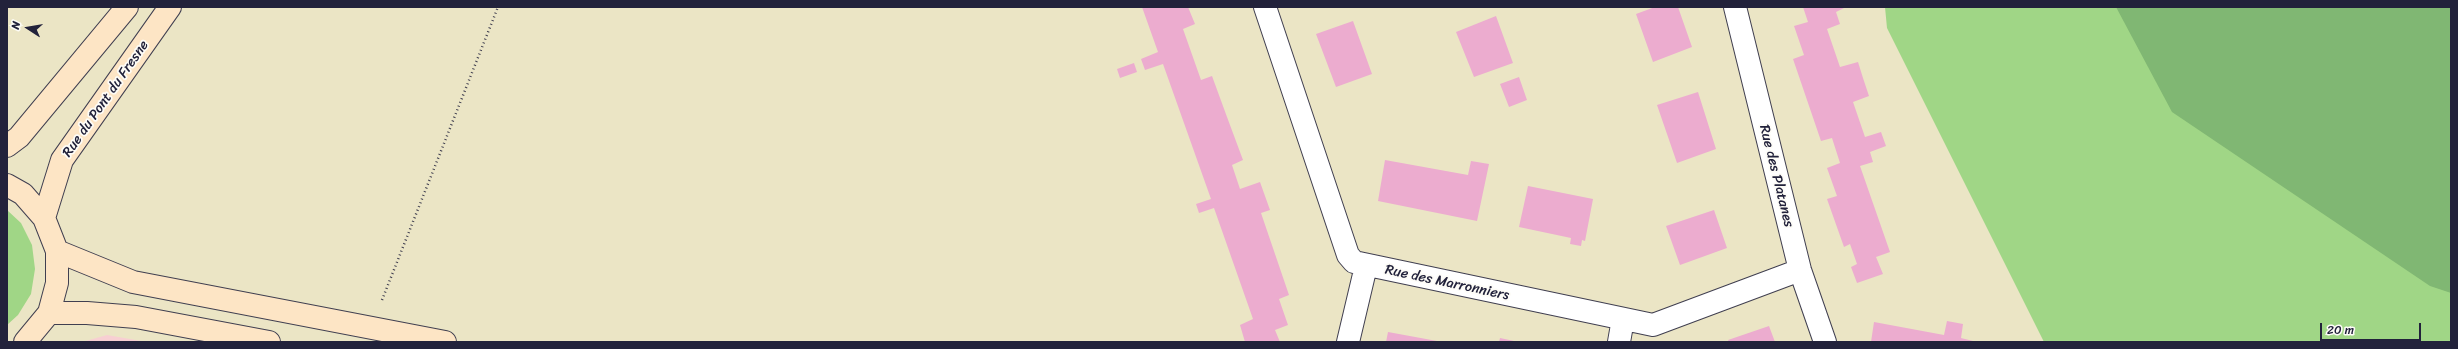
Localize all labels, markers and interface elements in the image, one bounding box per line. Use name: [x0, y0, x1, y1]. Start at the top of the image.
north arrow: [8, 8, 48, 48]
text: N: [6, 20, 26, 31]
street label: Rue du Pont du Fresne: [59, 37, 153, 161]
street label: Rue des Platanes: [1755, 123, 1797, 229]
street label: Rue des Marronniers: [1384, 262, 1510, 304]
scale bar: [2322, 315, 2423, 341]
text: 20 m: [2327, 319, 2354, 341]

